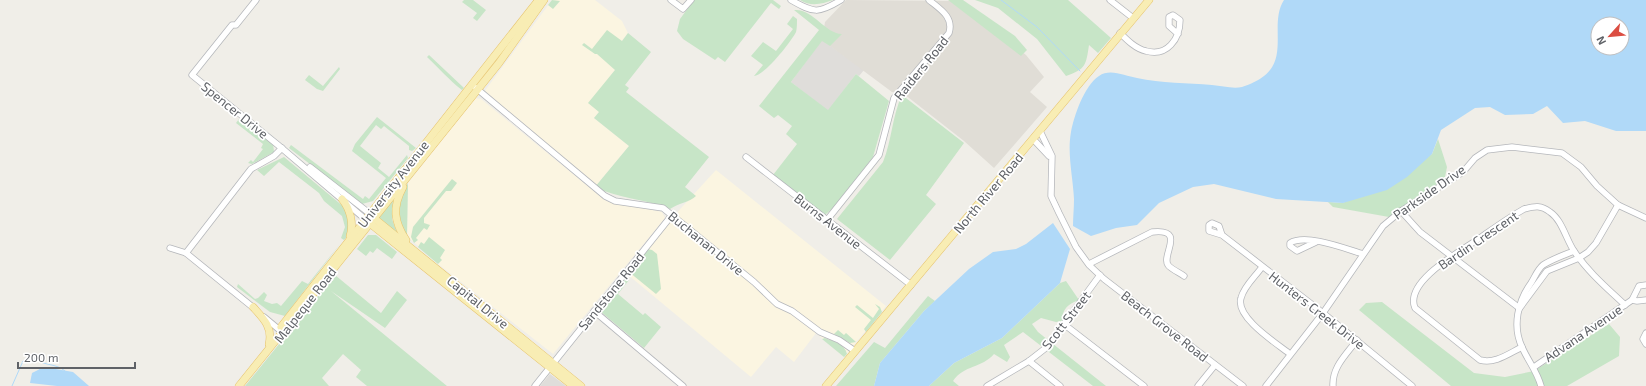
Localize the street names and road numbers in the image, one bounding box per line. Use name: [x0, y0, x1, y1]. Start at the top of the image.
street label: Raiders Road: [890, 33, 952, 103]
street label: Spencer Drive: [198, 78, 272, 142]
street label: University Avenue: [354, 137, 432, 231]
street label: North River Road: [950, 150, 1026, 236]
street label: Parkside Drive: [1390, 161, 1468, 223]
street label: Burns Avenue: [791, 190, 865, 252]
street label: Bardin Crescent: [1435, 207, 1521, 273]
street label: Buchanan Drive: [665, 208, 747, 278]
street label: Sandstone Road: [575, 249, 647, 333]
street label: Malpeque Road: [271, 264, 339, 346]
street label: Hunters Creek Drive: [1266, 268, 1368, 352]
street label: Capital Drive: [444, 272, 512, 332]
street label: Beach Grove Road: [1118, 287, 1212, 365]
street label: Scott Street: [1038, 288, 1094, 352]
street label: Advana Avenue: [1541, 301, 1625, 365]

